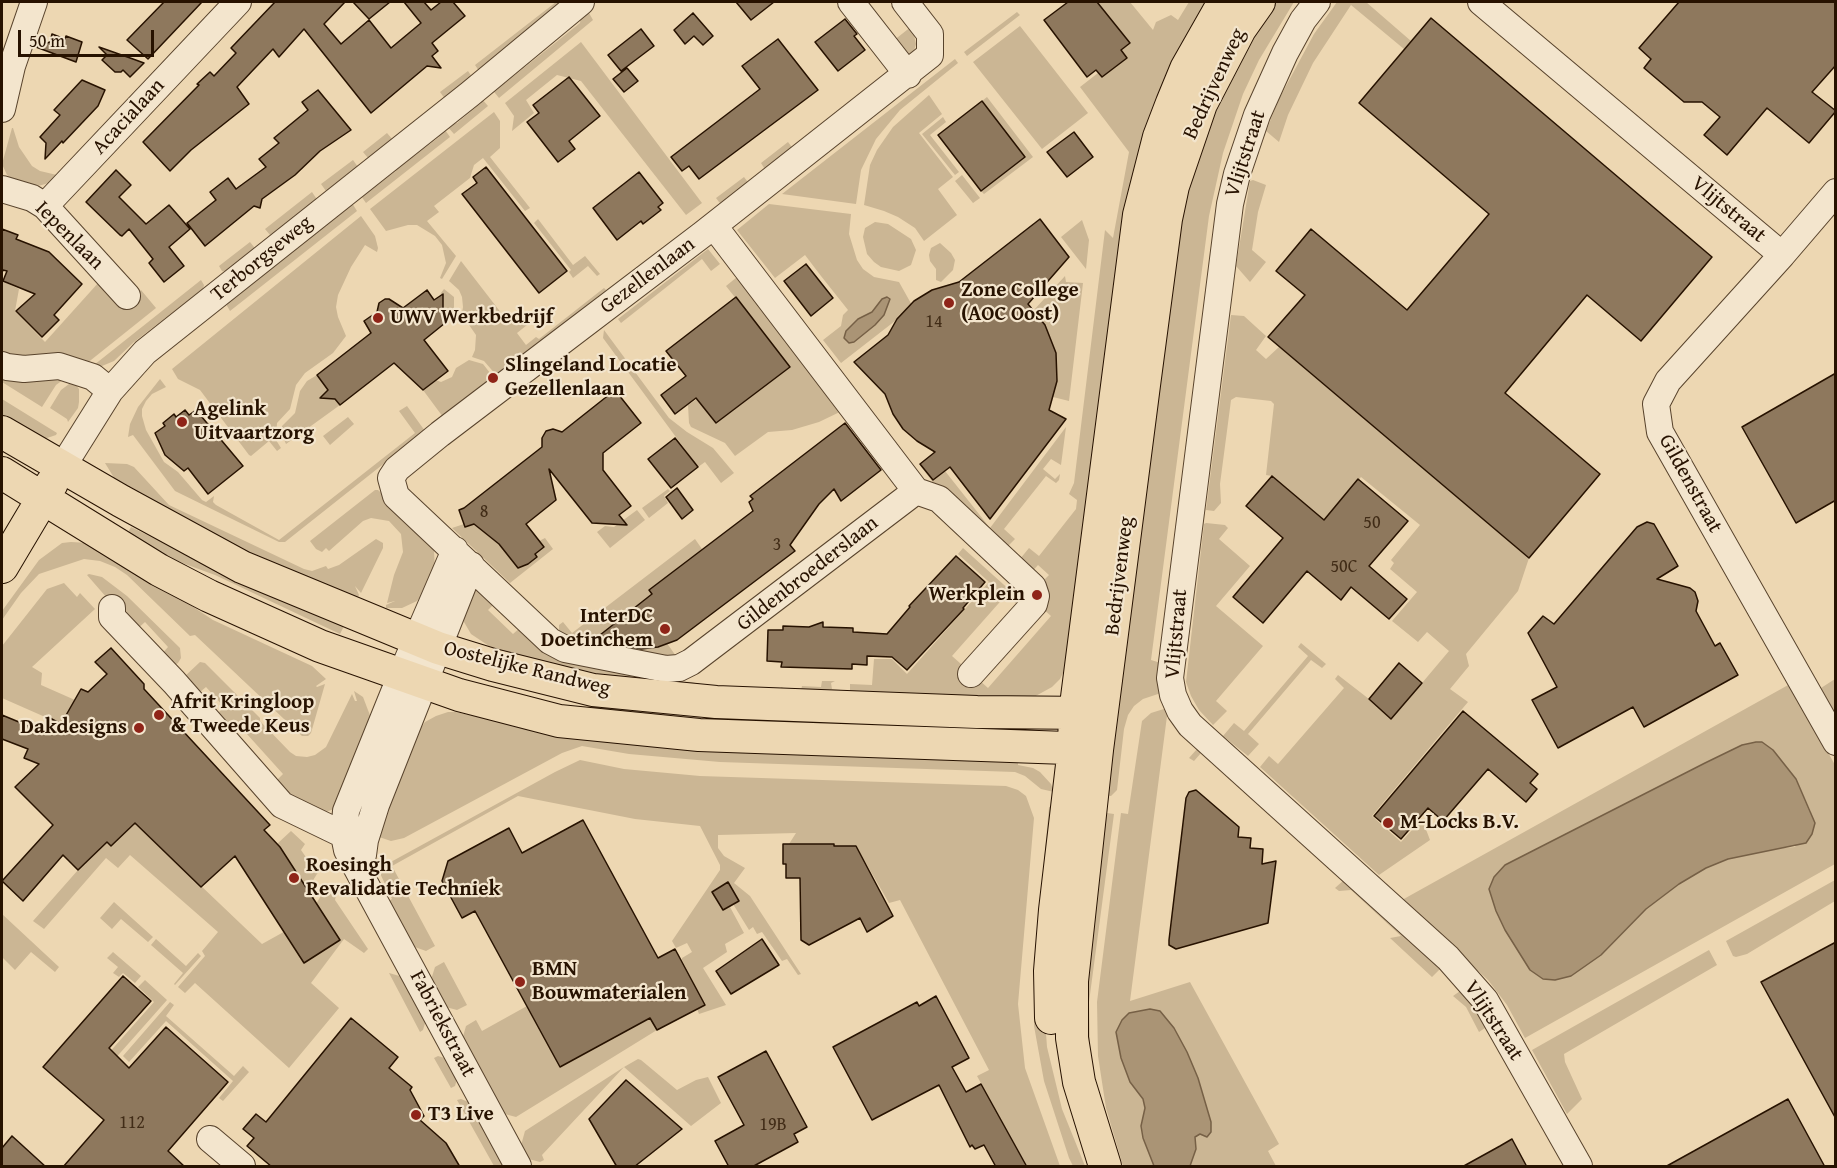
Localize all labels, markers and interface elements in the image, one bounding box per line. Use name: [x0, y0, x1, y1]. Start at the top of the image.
scale bar: [21, 18, 158, 56]
street label: Bedrijvenweg: [1178, 25, 1252, 143]
text: 50 m: [29, 27, 65, 54]
street label: Acacialaan: [88, 74, 170, 160]
street label: Vlijtstraat: [1220, 107, 1272, 201]
street label: Vlijtstraat: [1685, 171, 1771, 249]
street label: Iepenlaan: [29, 196, 109, 276]
street label: Terborgseweg: [206, 210, 318, 308]
street label: Gezellenlaan: [596, 232, 700, 320]
place label: Zone College (AOC Oost): [961, 278, 1079, 328]
marker: Zone College (AOC Oost): [942, 296, 956, 310]
place label: UWV Werkbedrijf: [390, 305, 553, 331]
marker: UWV Werkbedrijf: [371, 311, 385, 325]
house number: 14: [925, 311, 943, 333]
place label: Slingeland Locatie Gezellenlaan: [505, 353, 677, 403]
marker: Slingeland Locatie Gezellenlaan: [486, 371, 500, 385]
place label: Agelink Uitvaartzorg: [194, 397, 314, 447]
marker: Agelink Uitvaartzorg: [175, 415, 189, 429]
street label: Gildenstraat: [1653, 430, 1727, 538]
house number: 8: [480, 501, 488, 523]
street label: Gildenbroederslaan: [732, 511, 884, 637]
house number: 50: [1363, 512, 1381, 534]
street label: Bedrijvenweg: [1100, 515, 1140, 637]
house number: 3: [773, 534, 781, 556]
house number: 50C: [1330, 556, 1358, 578]
place label: Werkplein: [928, 582, 1025, 608]
marker: Werkplein: [1030, 588, 1044, 602]
street label: Vlijtstraat: [1161, 588, 1193, 680]
place label: InterDC Doetinchem: [541, 604, 653, 654]
marker: InterDC Doetinchem: [658, 622, 672, 636]
street label: Oostelijke Randweg: [441, 636, 613, 702]
place label: Afrit Kringloop & Tweede Keus: [171, 690, 314, 740]
marker: Afrit Kringloop & Tweede Keus: [152, 708, 166, 722]
place label: Dakdesigns: [20, 715, 127, 741]
marker: Dakdesigns: [132, 721, 146, 735]
place label: M-Locks B.V.: [1400, 810, 1519, 836]
marker: M-Locks B.V.: [1381, 816, 1395, 830]
place label: Roesingh Revalidatie Techniek: [306, 853, 501, 903]
marker: Roesingh Revalidatie Techniek: [287, 871, 301, 885]
place label: BMN Bouwmaterialen: [532, 957, 687, 1007]
street label: Fabriekstraat: [403, 967, 481, 1081]
marker: BMN Bouwmaterialen: [513, 975, 527, 989]
street label: Vlijtstraat: [1458, 976, 1528, 1066]
place label: T3 Live: [428, 1102, 494, 1128]
marker: T3 Live: [409, 1108, 423, 1122]
house number: 112: [119, 1112, 145, 1134]
house number: 19B: [759, 1114, 787, 1136]

